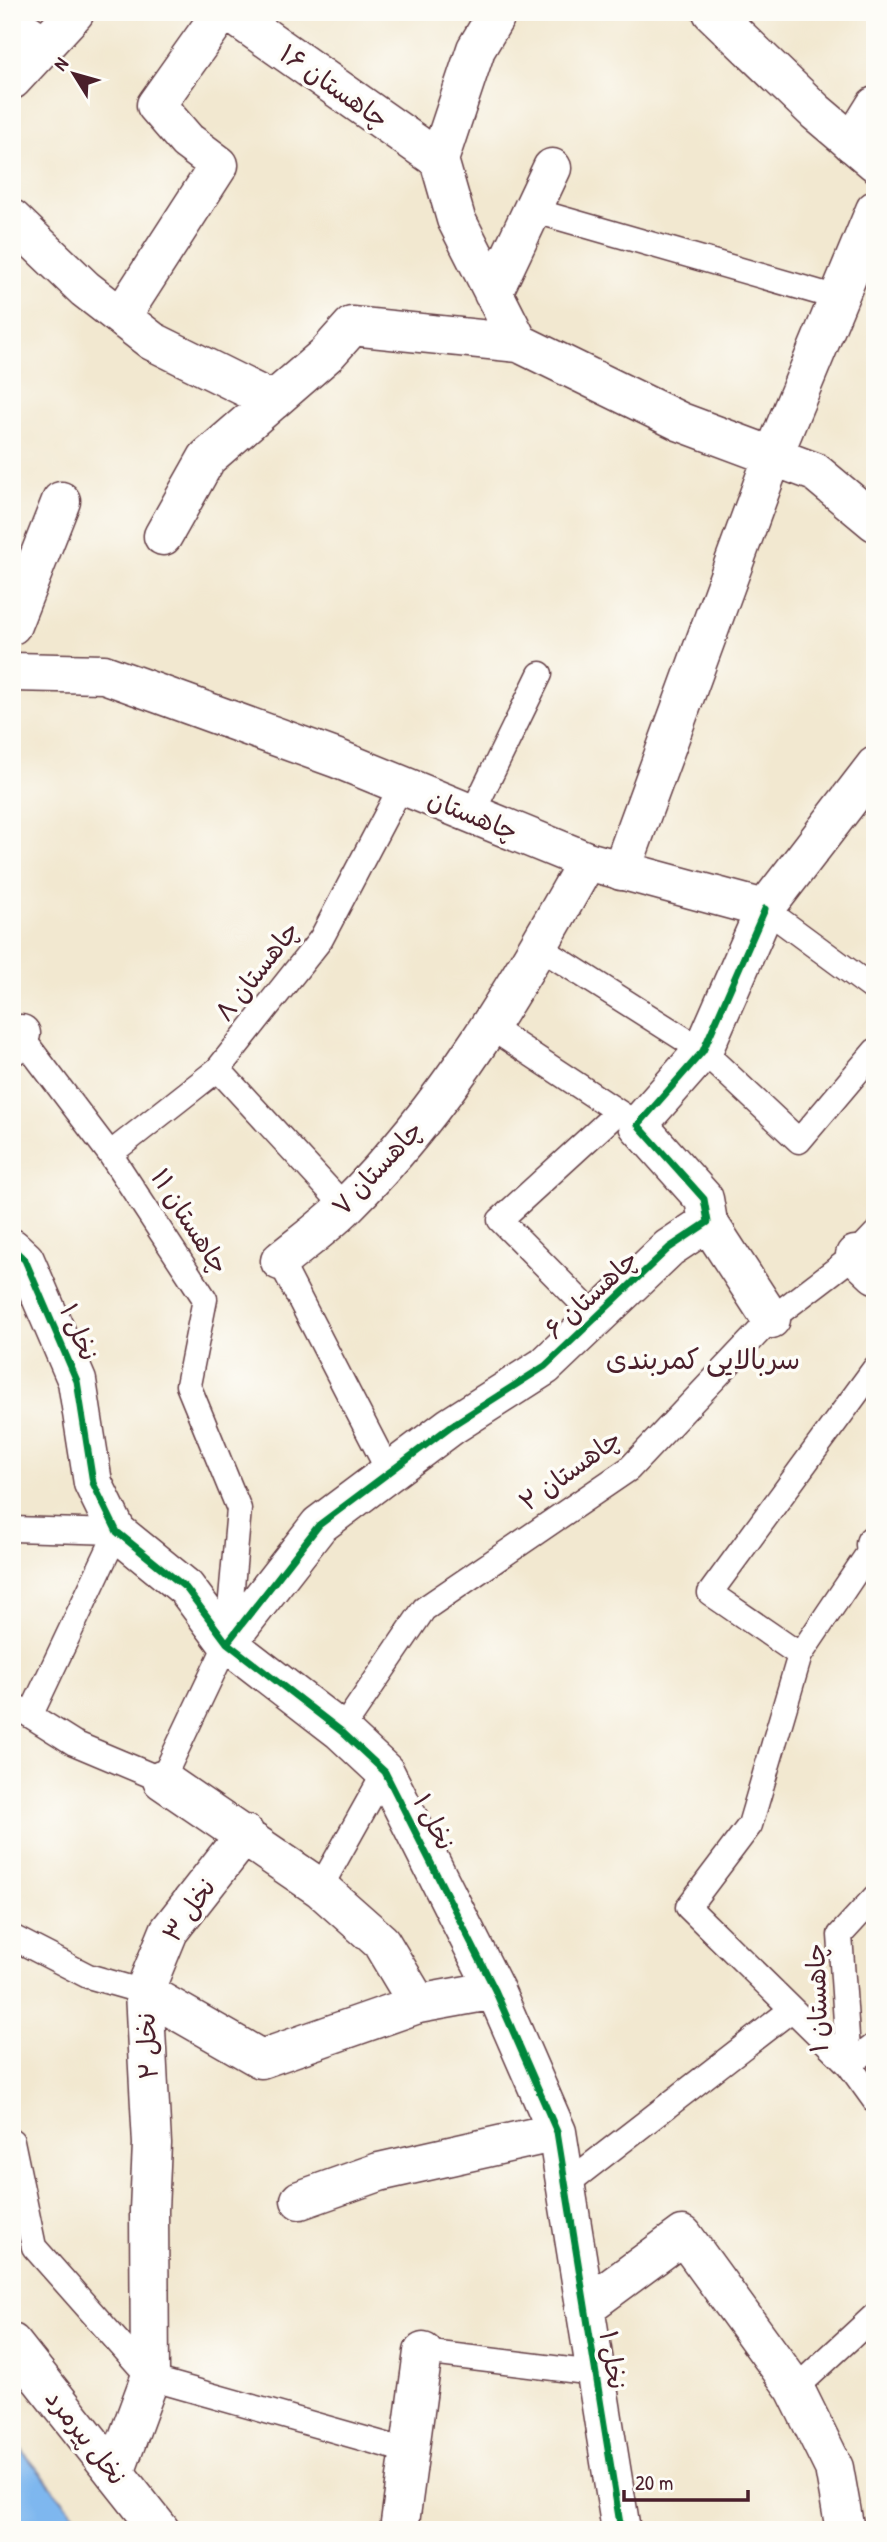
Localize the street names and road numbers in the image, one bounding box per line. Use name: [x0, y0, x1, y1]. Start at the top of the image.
street label: چاهستان ۱۶: [273, 35, 396, 136]
street label: چاهستان: [423, 781, 523, 848]
street label: چاهستان ۸: [206, 913, 307, 1028]
street label: چاهستان ۷: [323, 1112, 430, 1223]
street label: چاهستان ۱۱: [143, 1161, 238, 1280]
street label: چاهستان ۶: [536, 1241, 645, 1346]
street label: نخل ۱: [52, 1298, 107, 1366]
street label: چاهستان ۲: [512, 1421, 628, 1518]
street label: نخل ۱: [405, 1788, 463, 1856]
street label: نخل ۳: [154, 1871, 223, 1949]
street label: چاهستان ۱: [797, 1943, 836, 2053]
street label: نخل ۲: [127, 2012, 166, 2080]
street label: نخل ۱: [592, 2328, 635, 2392]
street label: نخل پیرمرد: [38, 2381, 135, 2492]

